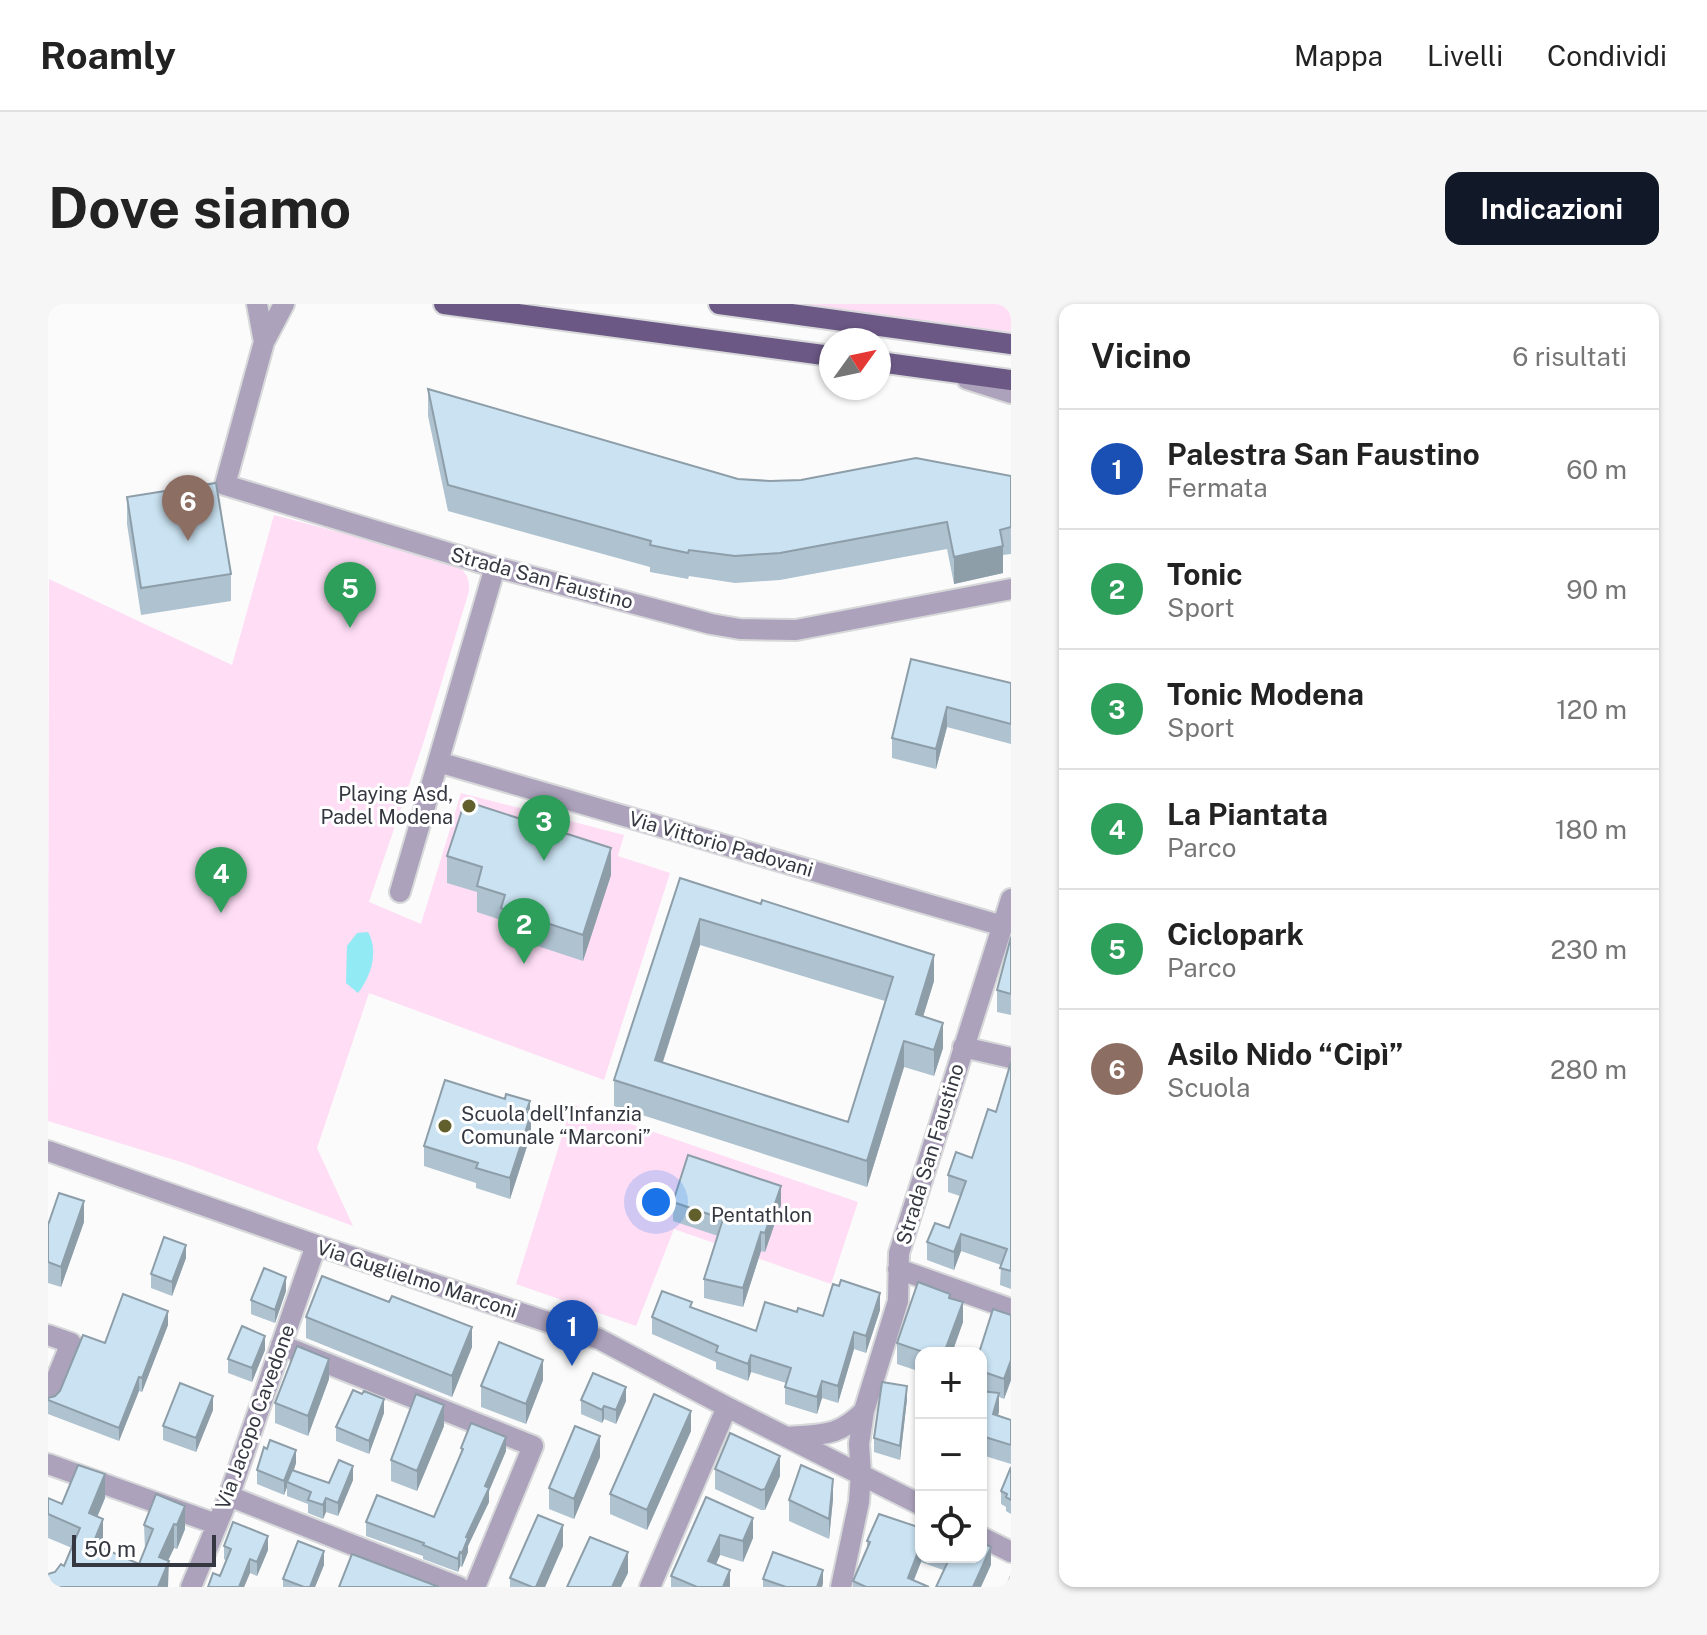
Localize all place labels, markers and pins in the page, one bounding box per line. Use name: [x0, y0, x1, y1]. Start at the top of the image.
pin: 6: [162, 475, 214, 541]
pin: 5: [324, 562, 376, 628]
place label: Playing Asd, Padel Modena: [321, 782, 453, 829]
pin: 3: [518, 795, 570, 861]
marker: Playing Asd, Padel Modena: [460, 797, 478, 815]
pin: 4: [195, 847, 247, 913]
pin: 2: [498, 898, 550, 964]
place label: Scuola dell’Infanzia Comunale “Marconi”: [461, 1102, 651, 1149]
marker: Scuola dell’Infanzia Comunale “Marconi”: [436, 1117, 454, 1135]
place label: Pentathlon: [711, 1203, 812, 1227]
marker: Pentathlon: [686, 1206, 704, 1224]
pin: 1: [546, 1300, 598, 1366]

